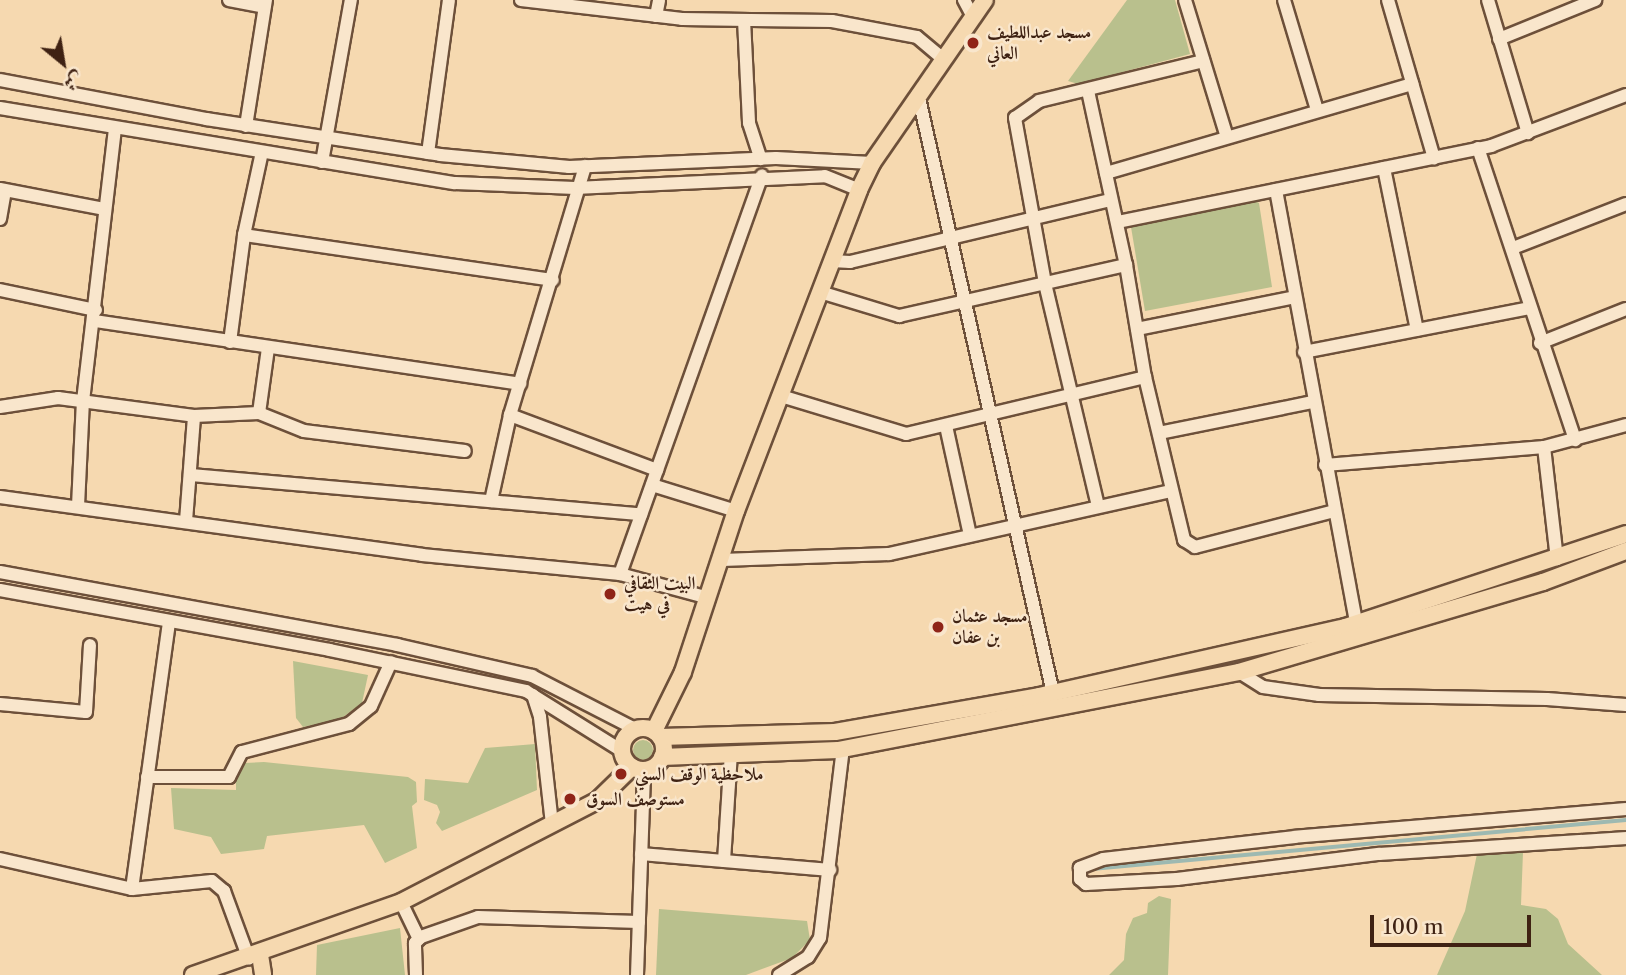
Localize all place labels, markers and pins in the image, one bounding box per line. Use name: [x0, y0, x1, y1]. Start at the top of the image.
place label: مسجد عبداللطيف العاني: [987, 22, 1091, 64]
marker: مسجد عبداللطيف العاني: [965, 35, 981, 51]
place label: البيت الثقافي في هيت: [624, 573, 695, 616]
marker: البيت الثقافي في هيت: [602, 586, 618, 602]
place label: مسجد عثمان بن عفان: [952, 606, 1028, 648]
marker: مسجد عثمان بن عفان: [930, 619, 946, 635]
place label: ملاحظية الوقف السني: [635, 763, 763, 785]
marker: ملاحظية الوقف السني: [613, 766, 629, 782]
place label: مستوصف السوق: [586, 788, 685, 810]
marker: مستوصف السوق: [560, 789, 580, 809]

